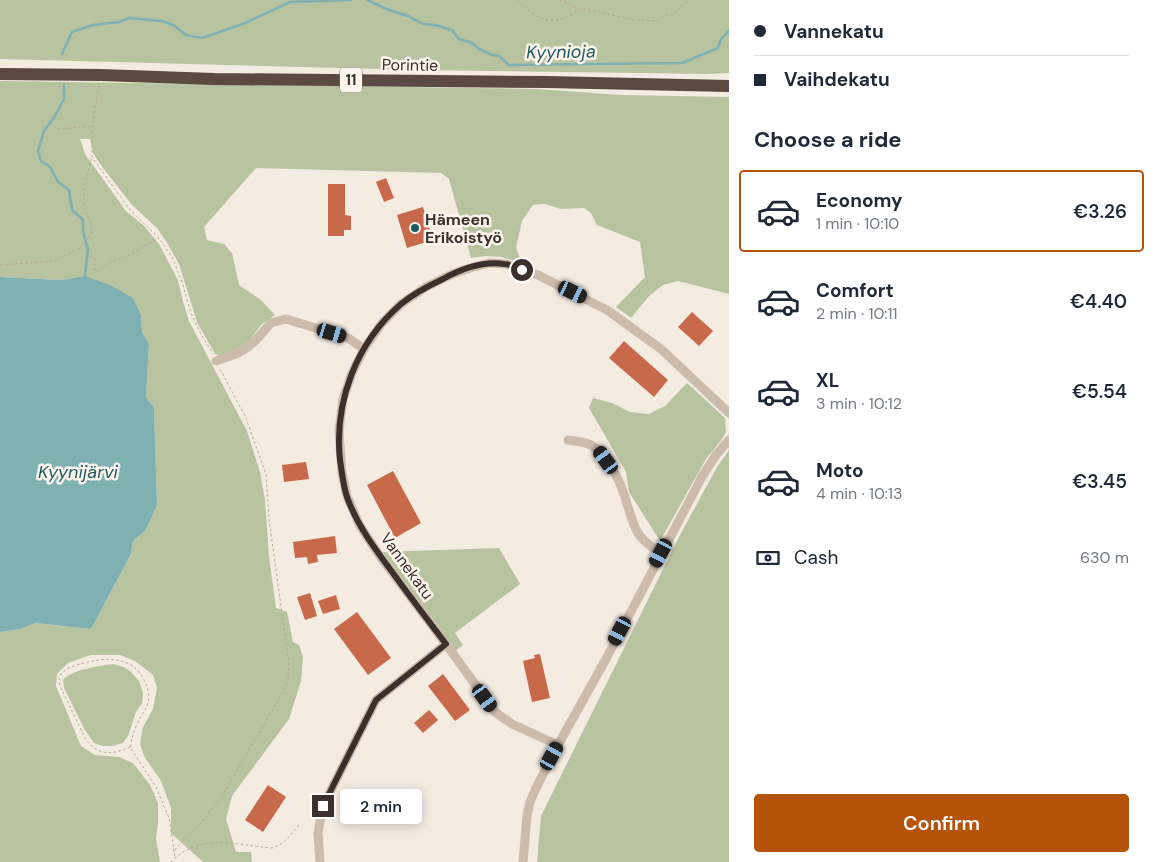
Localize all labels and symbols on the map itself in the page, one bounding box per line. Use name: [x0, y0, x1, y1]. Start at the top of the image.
water label: Kyynioja: [526, 39, 596, 65]
street label: Porintie: [382, 54, 438, 76]
road number: 11: [340, 68, 362, 92]
place label: Hämeen Erikoistyö: [425, 209, 502, 248]
marker: Hämeen Erikoistyö: [409, 222, 421, 234]
route start: [511, 259, 533, 281]
car: [556, 279, 589, 305]
car: [315, 321, 348, 345]
car: [591, 443, 620, 477]
water label: Kyynijärvi: [38, 460, 119, 484]
street label: Vannekatu: [376, 528, 438, 604]
car: [647, 536, 674, 570]
car: [606, 614, 633, 648]
car: [470, 681, 499, 715]
car: [538, 739, 565, 773]
callout: 2 min: [340, 788, 423, 824]
route end: [312, 795, 334, 817]

